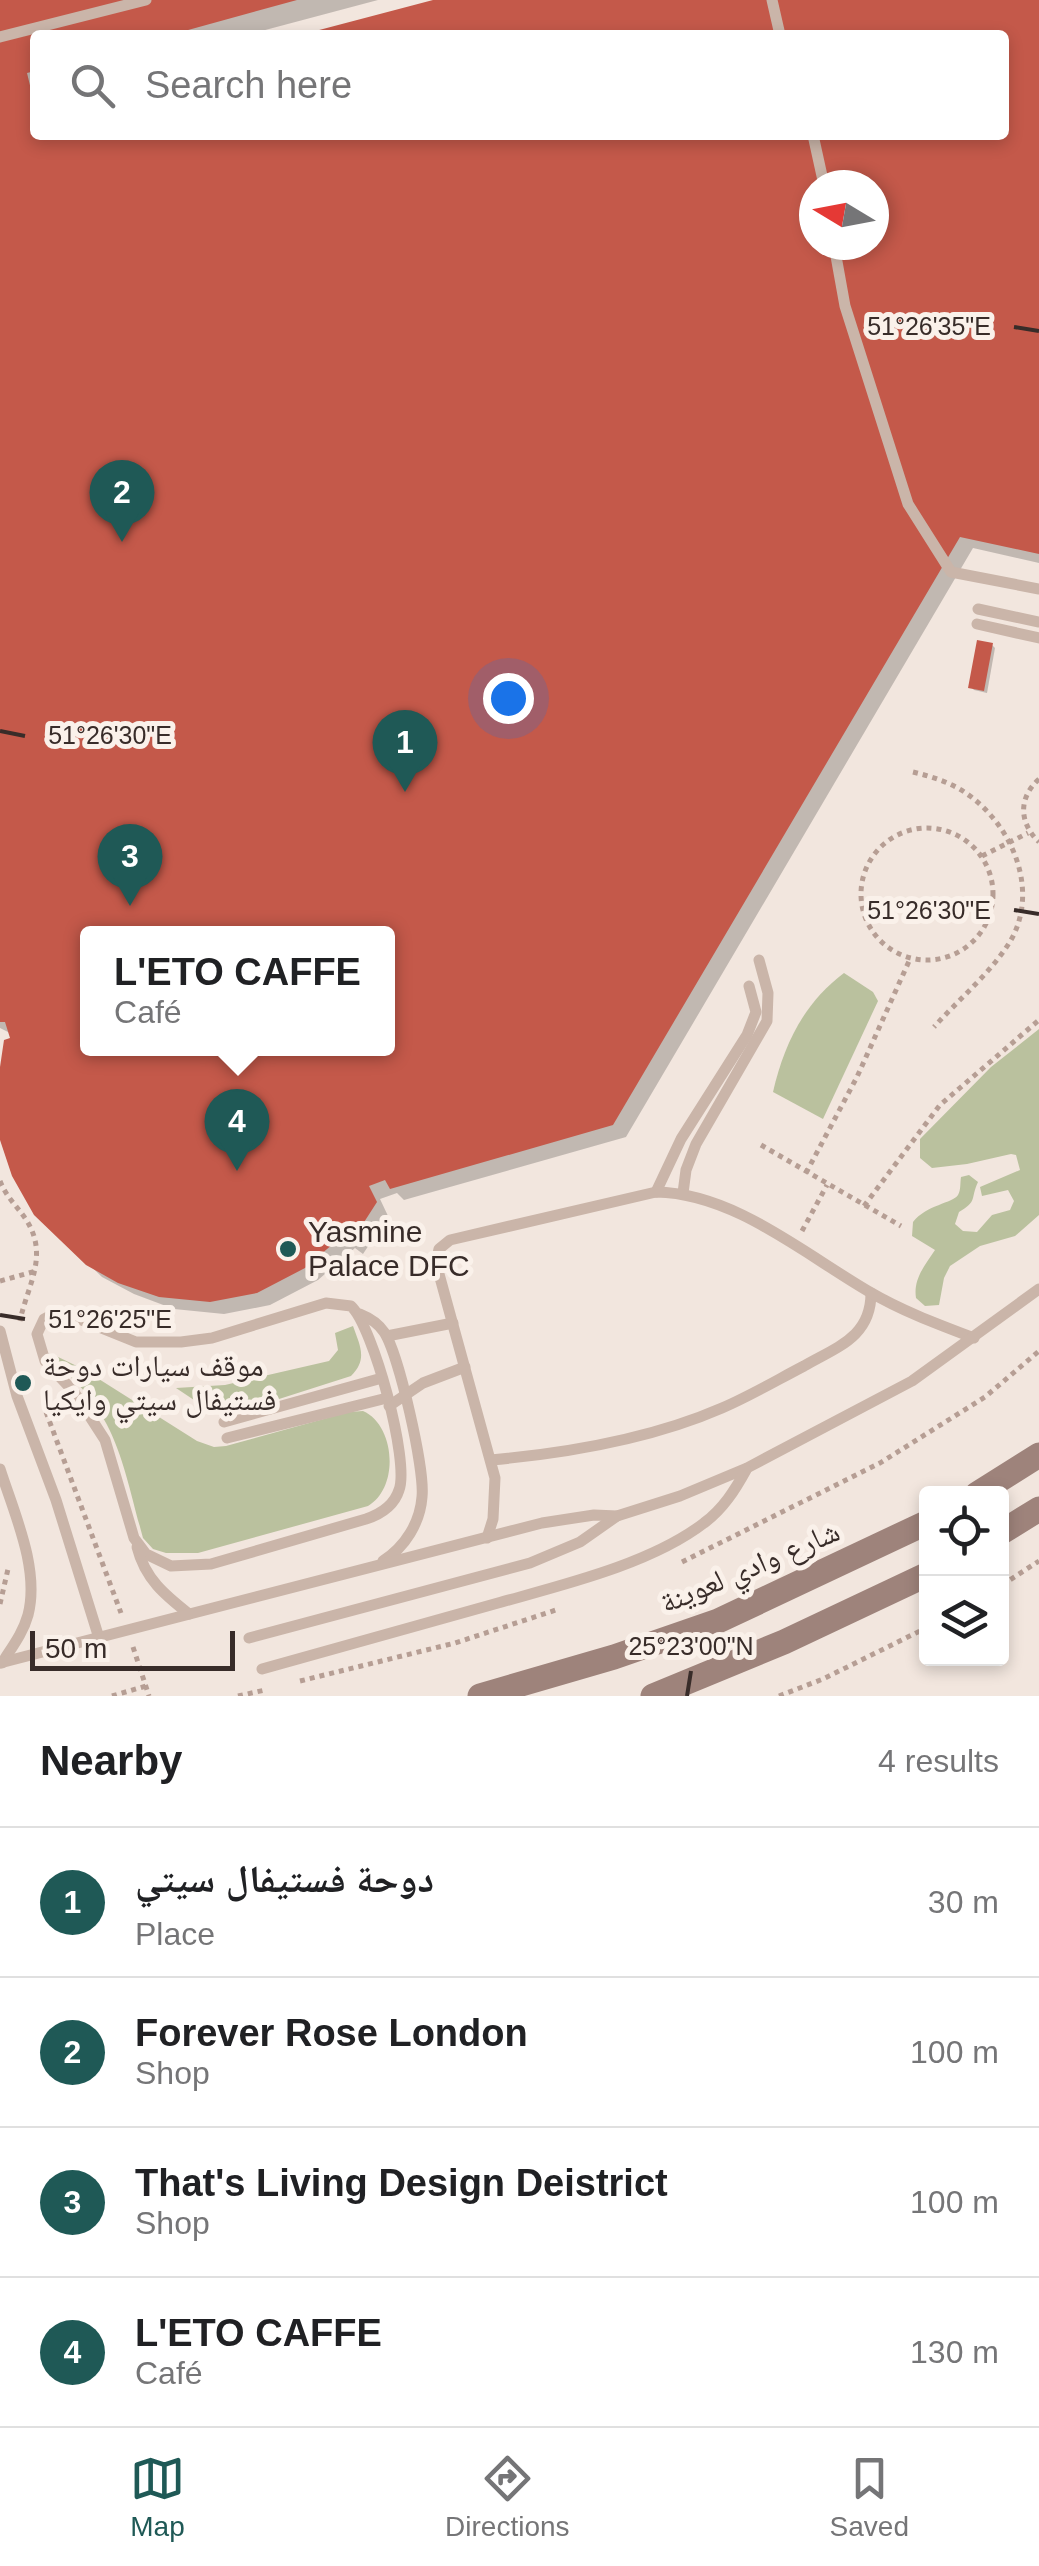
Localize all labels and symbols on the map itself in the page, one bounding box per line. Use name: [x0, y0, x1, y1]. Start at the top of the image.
north arrow: [799, 170, 889, 260]
text: 51°26'35"E: [867, 312, 991, 340]
pin: 2: [90, 460, 154, 542]
your location: [483, 673, 534, 724]
pin: 1: [372, 710, 438, 792]
text: 51°26'30"E: [48, 721, 172, 749]
pin: 3: [98, 824, 162, 906]
text: 51°26'30"E: [867, 896, 991, 924]
pin: 4: [204, 1088, 270, 1171]
place label: Yasmine Palace DFC: [308, 1215, 470, 1282]
marker: Yasmine Palace DFC: [277, 1238, 299, 1260]
text: 51°26'25"E: [48, 1305, 172, 1333]
place label: موقف سيارات دوحة فستيفال سيتي وايكيا: [43, 1349, 276, 1424]
marker: موقف سيارات دوحة فستيفال سيتي وايكيا: [12, 1372, 34, 1394]
street label: شارع وادي لعوينة: [655, 1514, 847, 1626]
scale bar: [30, 1626, 235, 1671]
text: 25°23'00"N: [628, 1632, 754, 1660]

